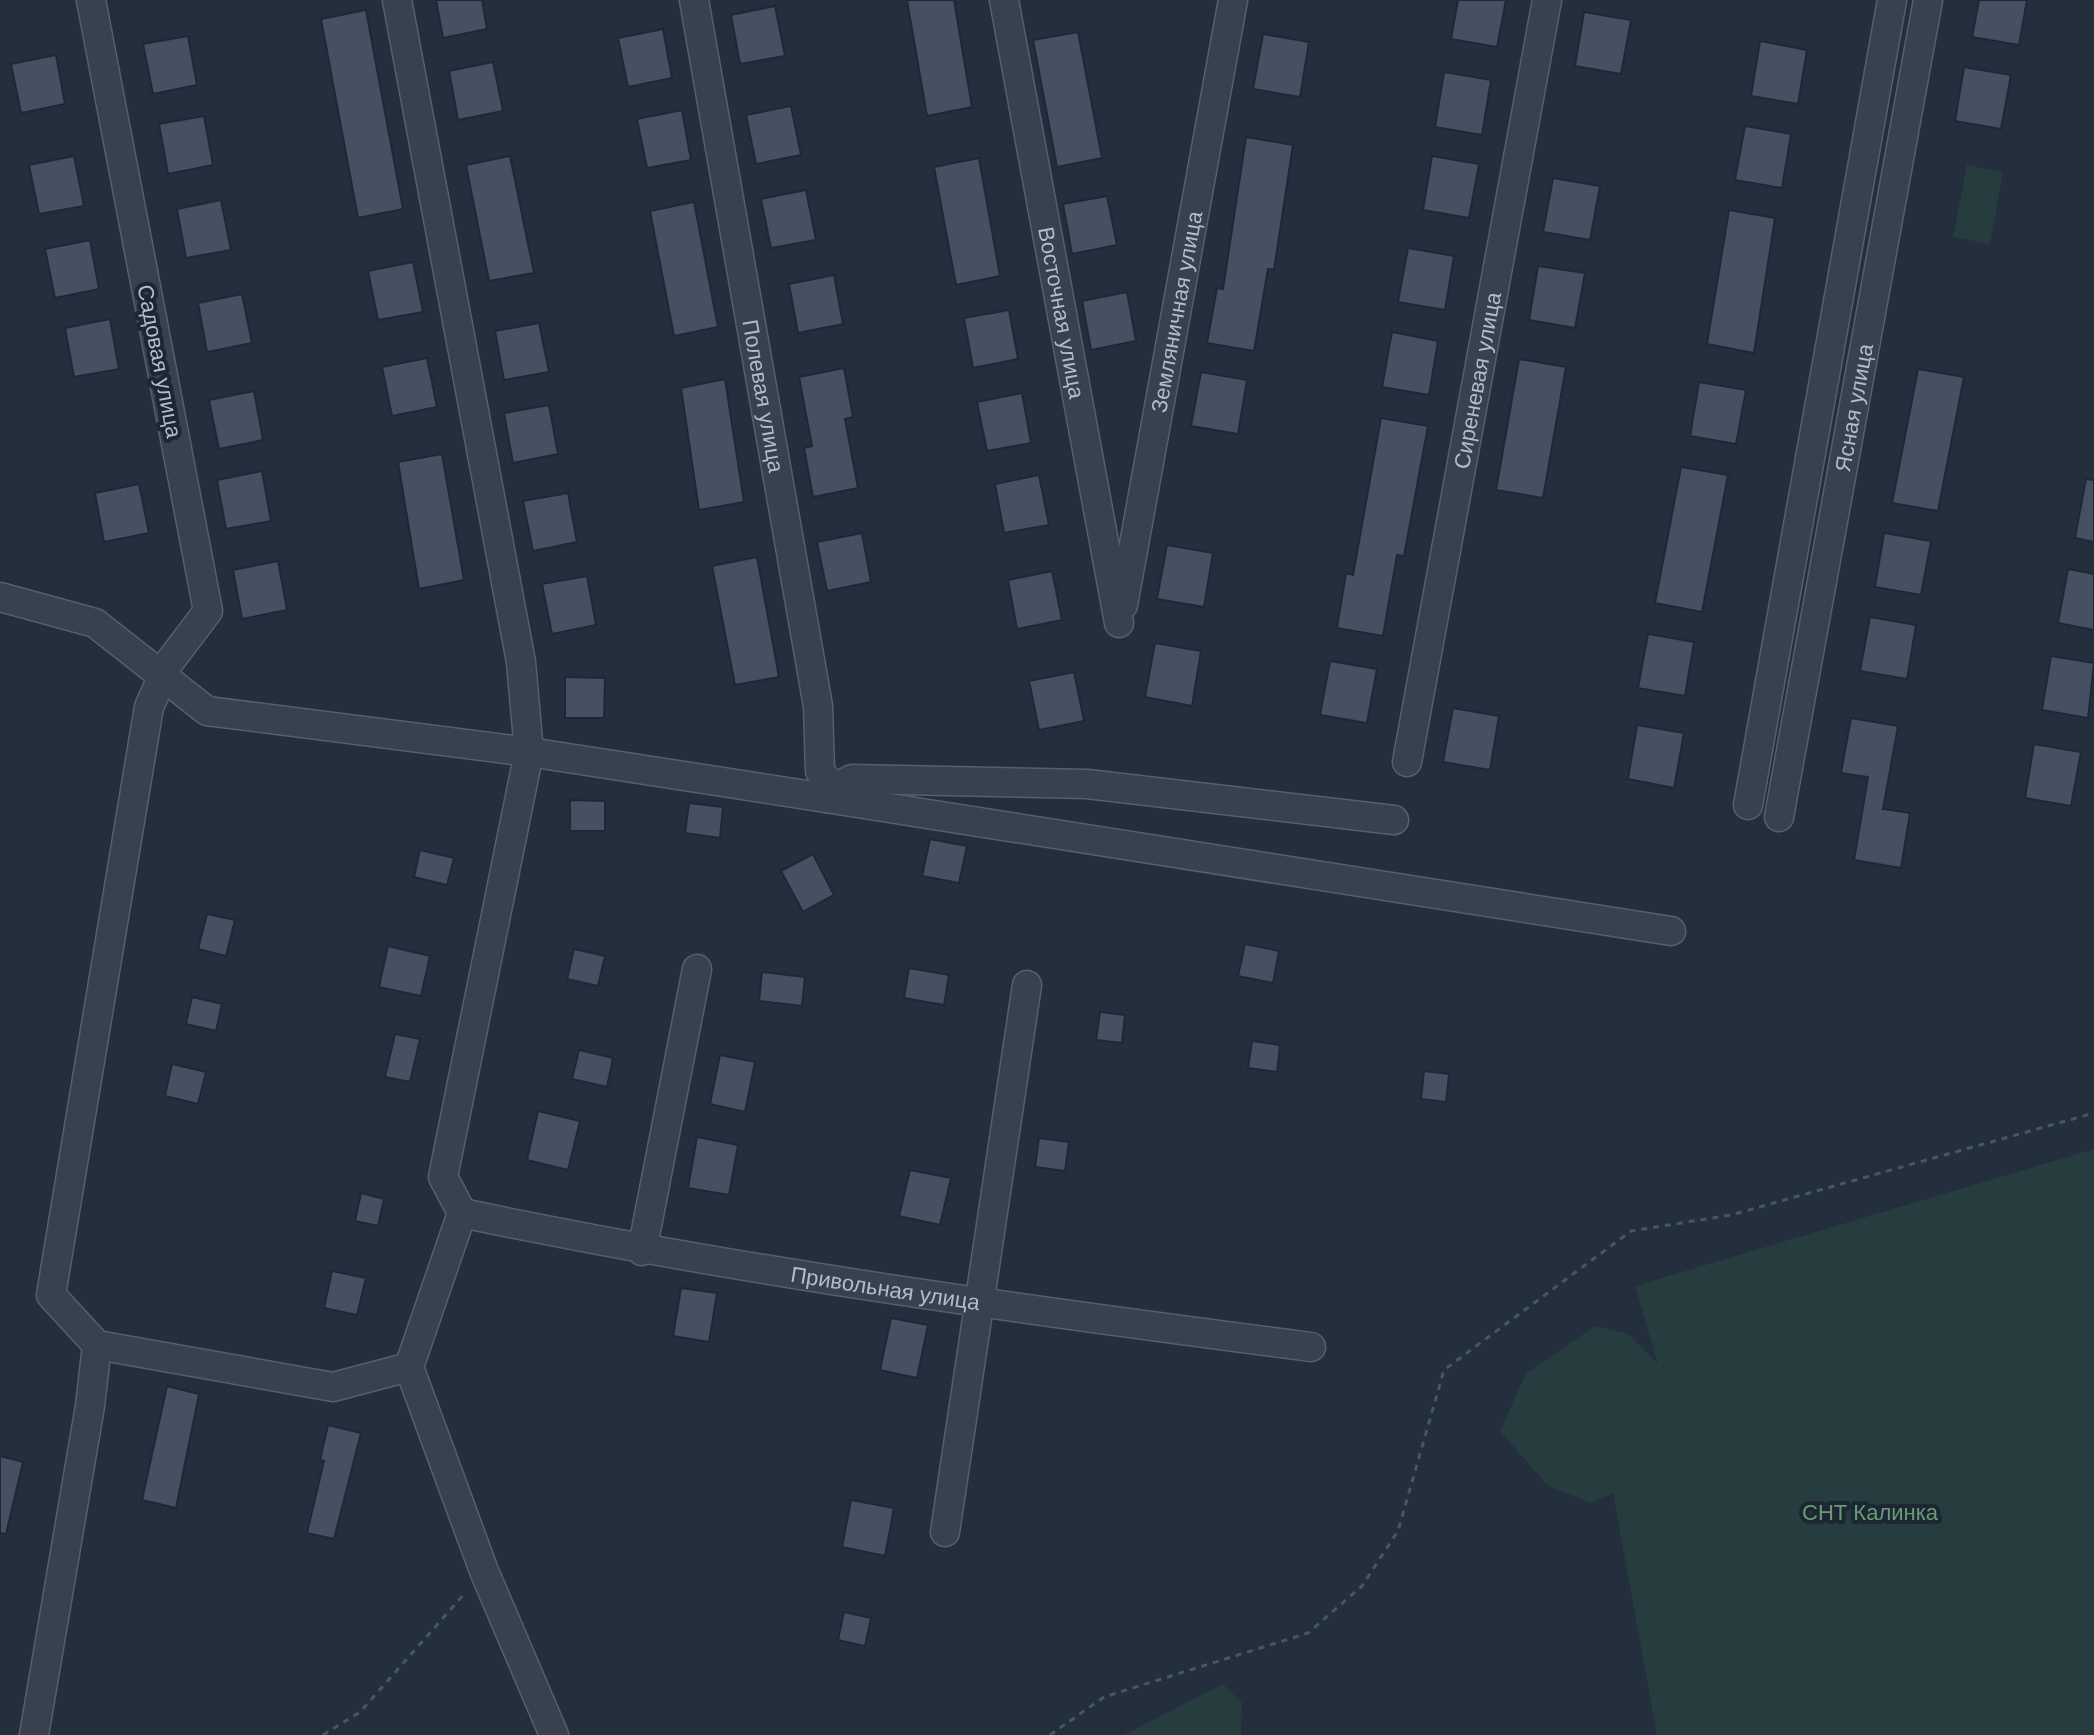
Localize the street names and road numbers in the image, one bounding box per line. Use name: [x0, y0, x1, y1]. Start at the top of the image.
street label: Земляничная улица: [1146, 208, 1208, 415]
street label: Восточная улица: [1033, 225, 1089, 401]
street label: Садовая улица: [132, 282, 187, 441]
street label: Сиреневая улица: [1449, 289, 1506, 471]
street label: Полевая улица: [737, 318, 789, 475]
street label: Ясная улица: [1830, 341, 1878, 474]
street label: Привольная улица: [789, 1262, 982, 1315]

